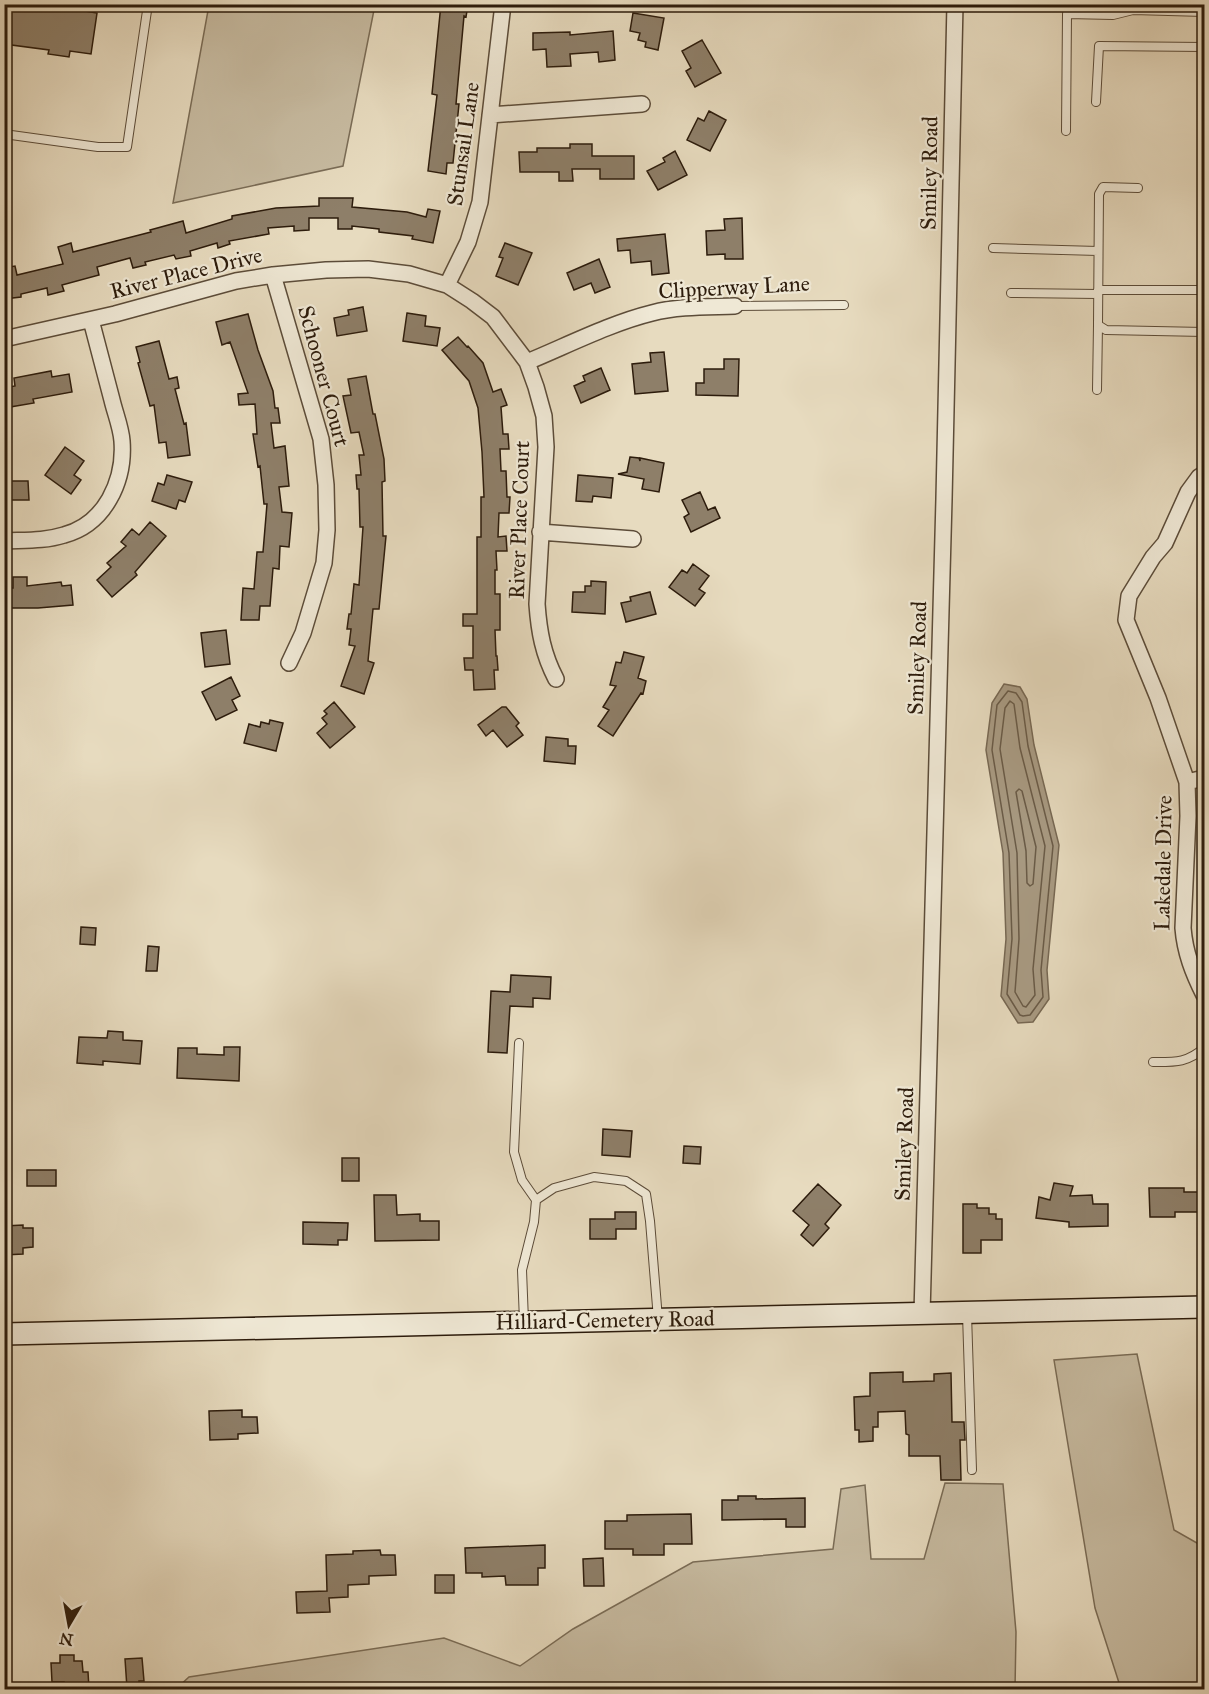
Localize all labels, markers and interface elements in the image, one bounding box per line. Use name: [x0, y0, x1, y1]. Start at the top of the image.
street label: Stunsail Lane: [441, 80, 485, 208]
street label: Smiley Road: [915, 116, 943, 230]
street label: River Place Drive: [107, 241, 265, 305]
street label: Clipperway Lane: [658, 270, 810, 304]
street label: Schooner Court: [292, 303, 356, 450]
street label: River Place Court: [503, 440, 535, 600]
street label: Smiley Road: [902, 601, 932, 715]
street label: Lakedale Drive: [1148, 795, 1178, 931]
street label: Smiley Road: [889, 1087, 919, 1201]
street label: Hilliard-Cemetery Road: [495, 1305, 715, 1335]
north arrow: [39, 1595, 99, 1655]
text: N: [58, 1629, 75, 1650]

